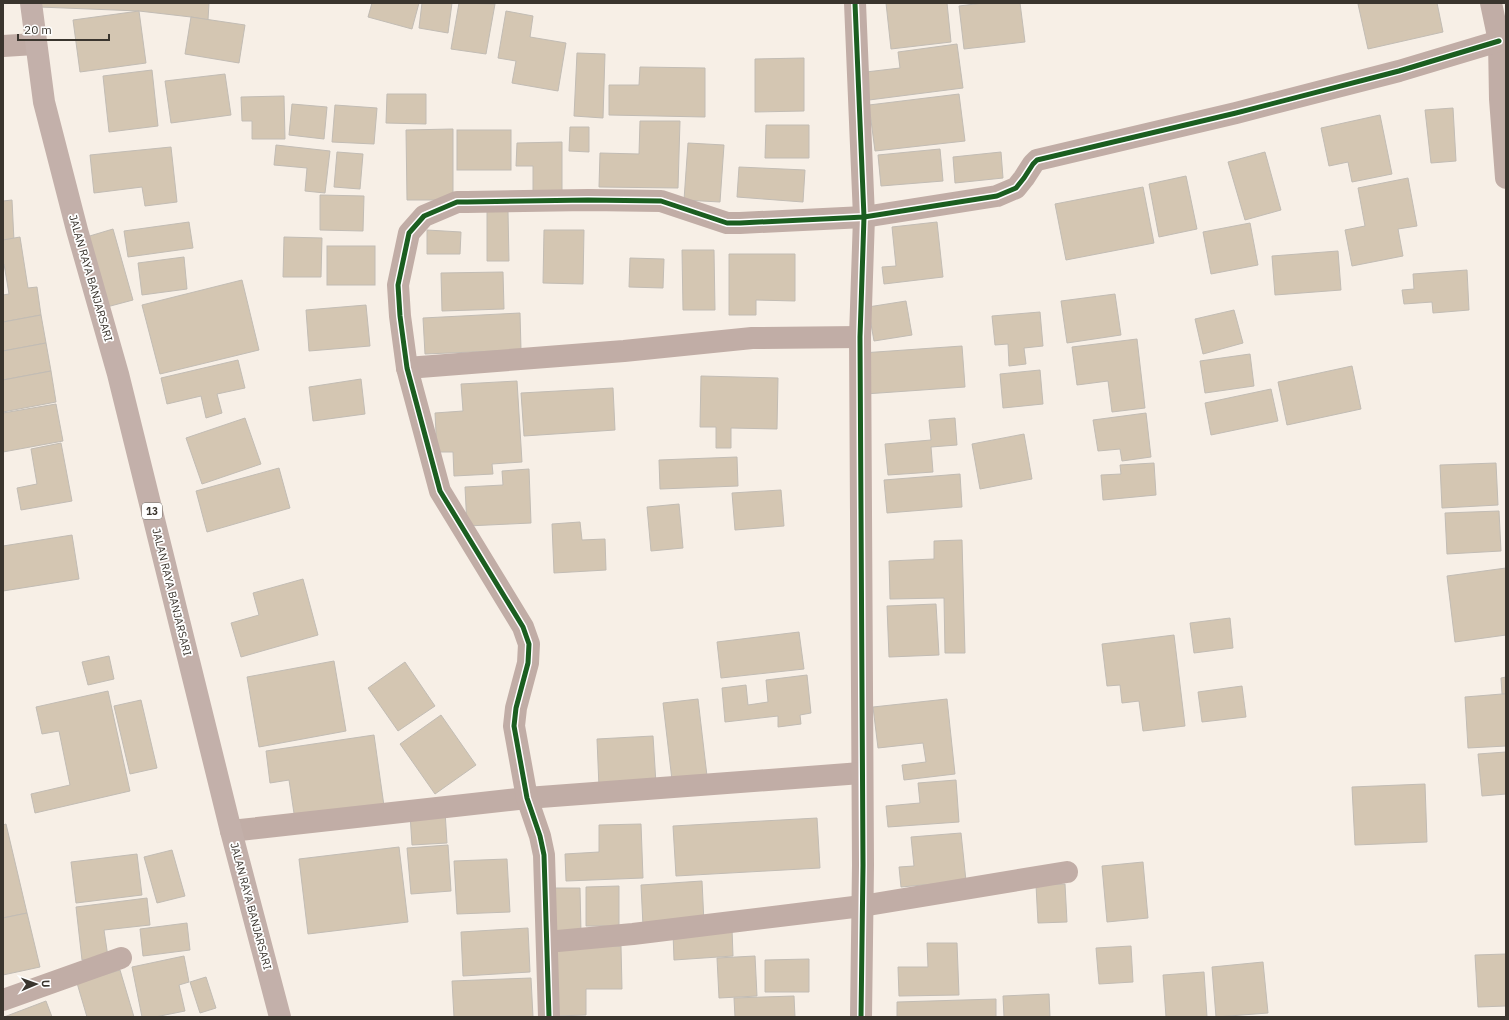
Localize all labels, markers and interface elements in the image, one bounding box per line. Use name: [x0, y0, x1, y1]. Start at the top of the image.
scale bar: [18, 16, 109, 42]
text: 20 m: [24, 22, 52, 37]
street label: JALAN RAYA BANJARSARI: [66, 213, 116, 343]
road number: 13: [142, 503, 162, 519]
street label: JALAN RAYA BANJARSARI: [149, 527, 195, 657]
street label: JALAN RAYA BANJARSARI: [227, 841, 275, 971]
north arrow: [16, 964, 56, 1004]
text: U: [39, 980, 53, 988]

